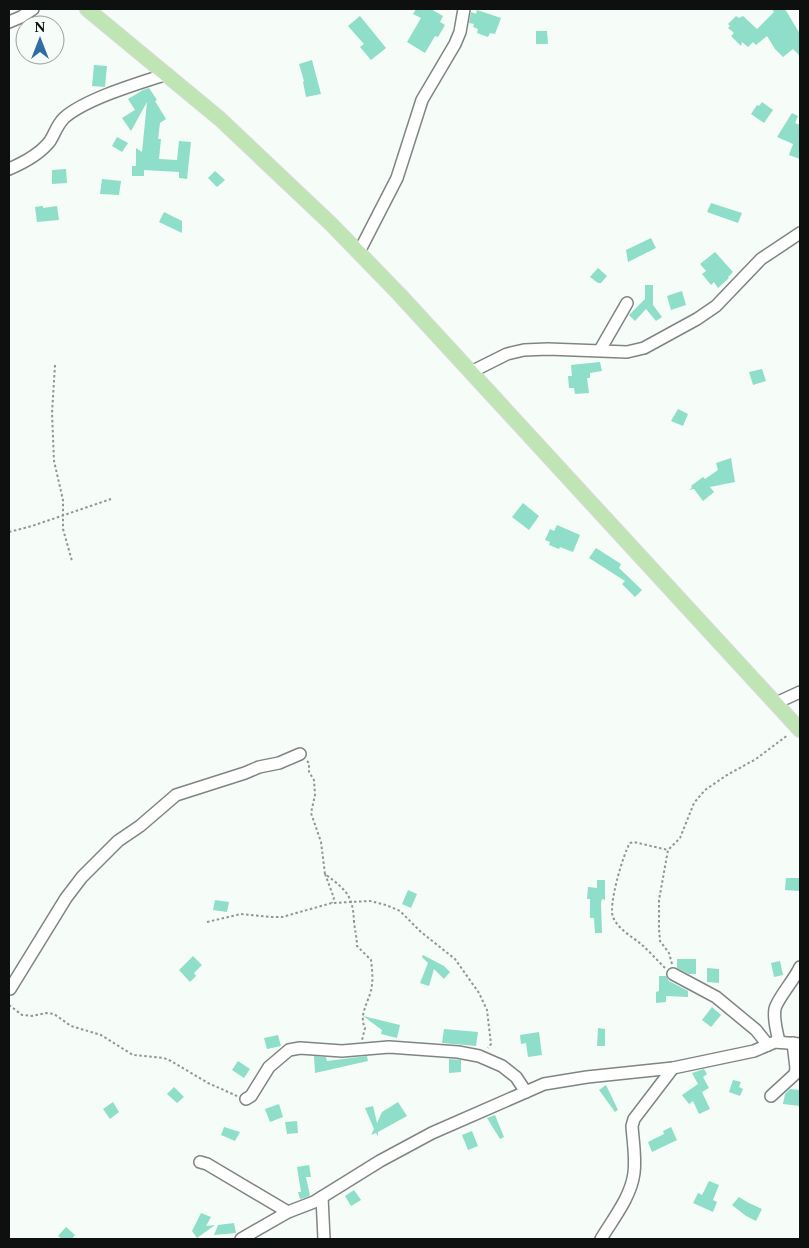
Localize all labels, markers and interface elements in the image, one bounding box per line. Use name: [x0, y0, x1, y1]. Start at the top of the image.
north arrow: [15, 15, 65, 65]
text: N: [34, 17, 46, 38]

